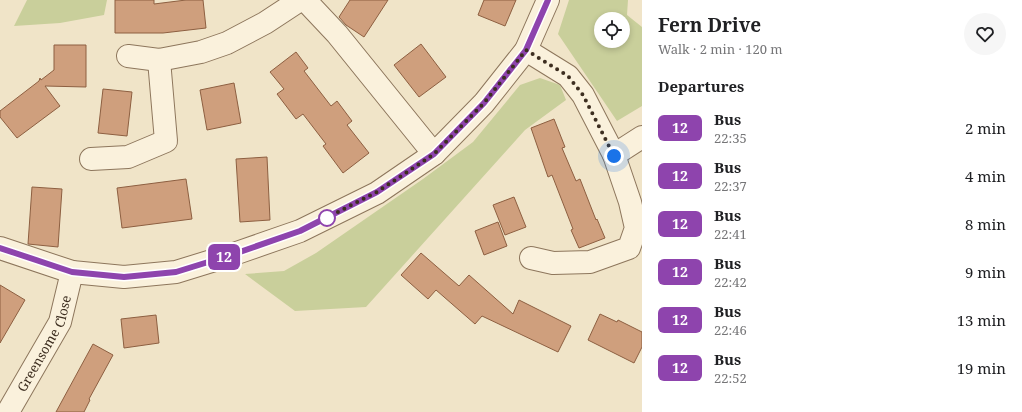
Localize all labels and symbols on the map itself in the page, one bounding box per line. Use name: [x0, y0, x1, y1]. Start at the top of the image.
your location: [604, 146, 624, 166]
unlabelled marker: [318, 209, 336, 227]
line badge: 12: [206, 244, 242, 270]
street label: Greensome Close: [13, 293, 75, 395]

